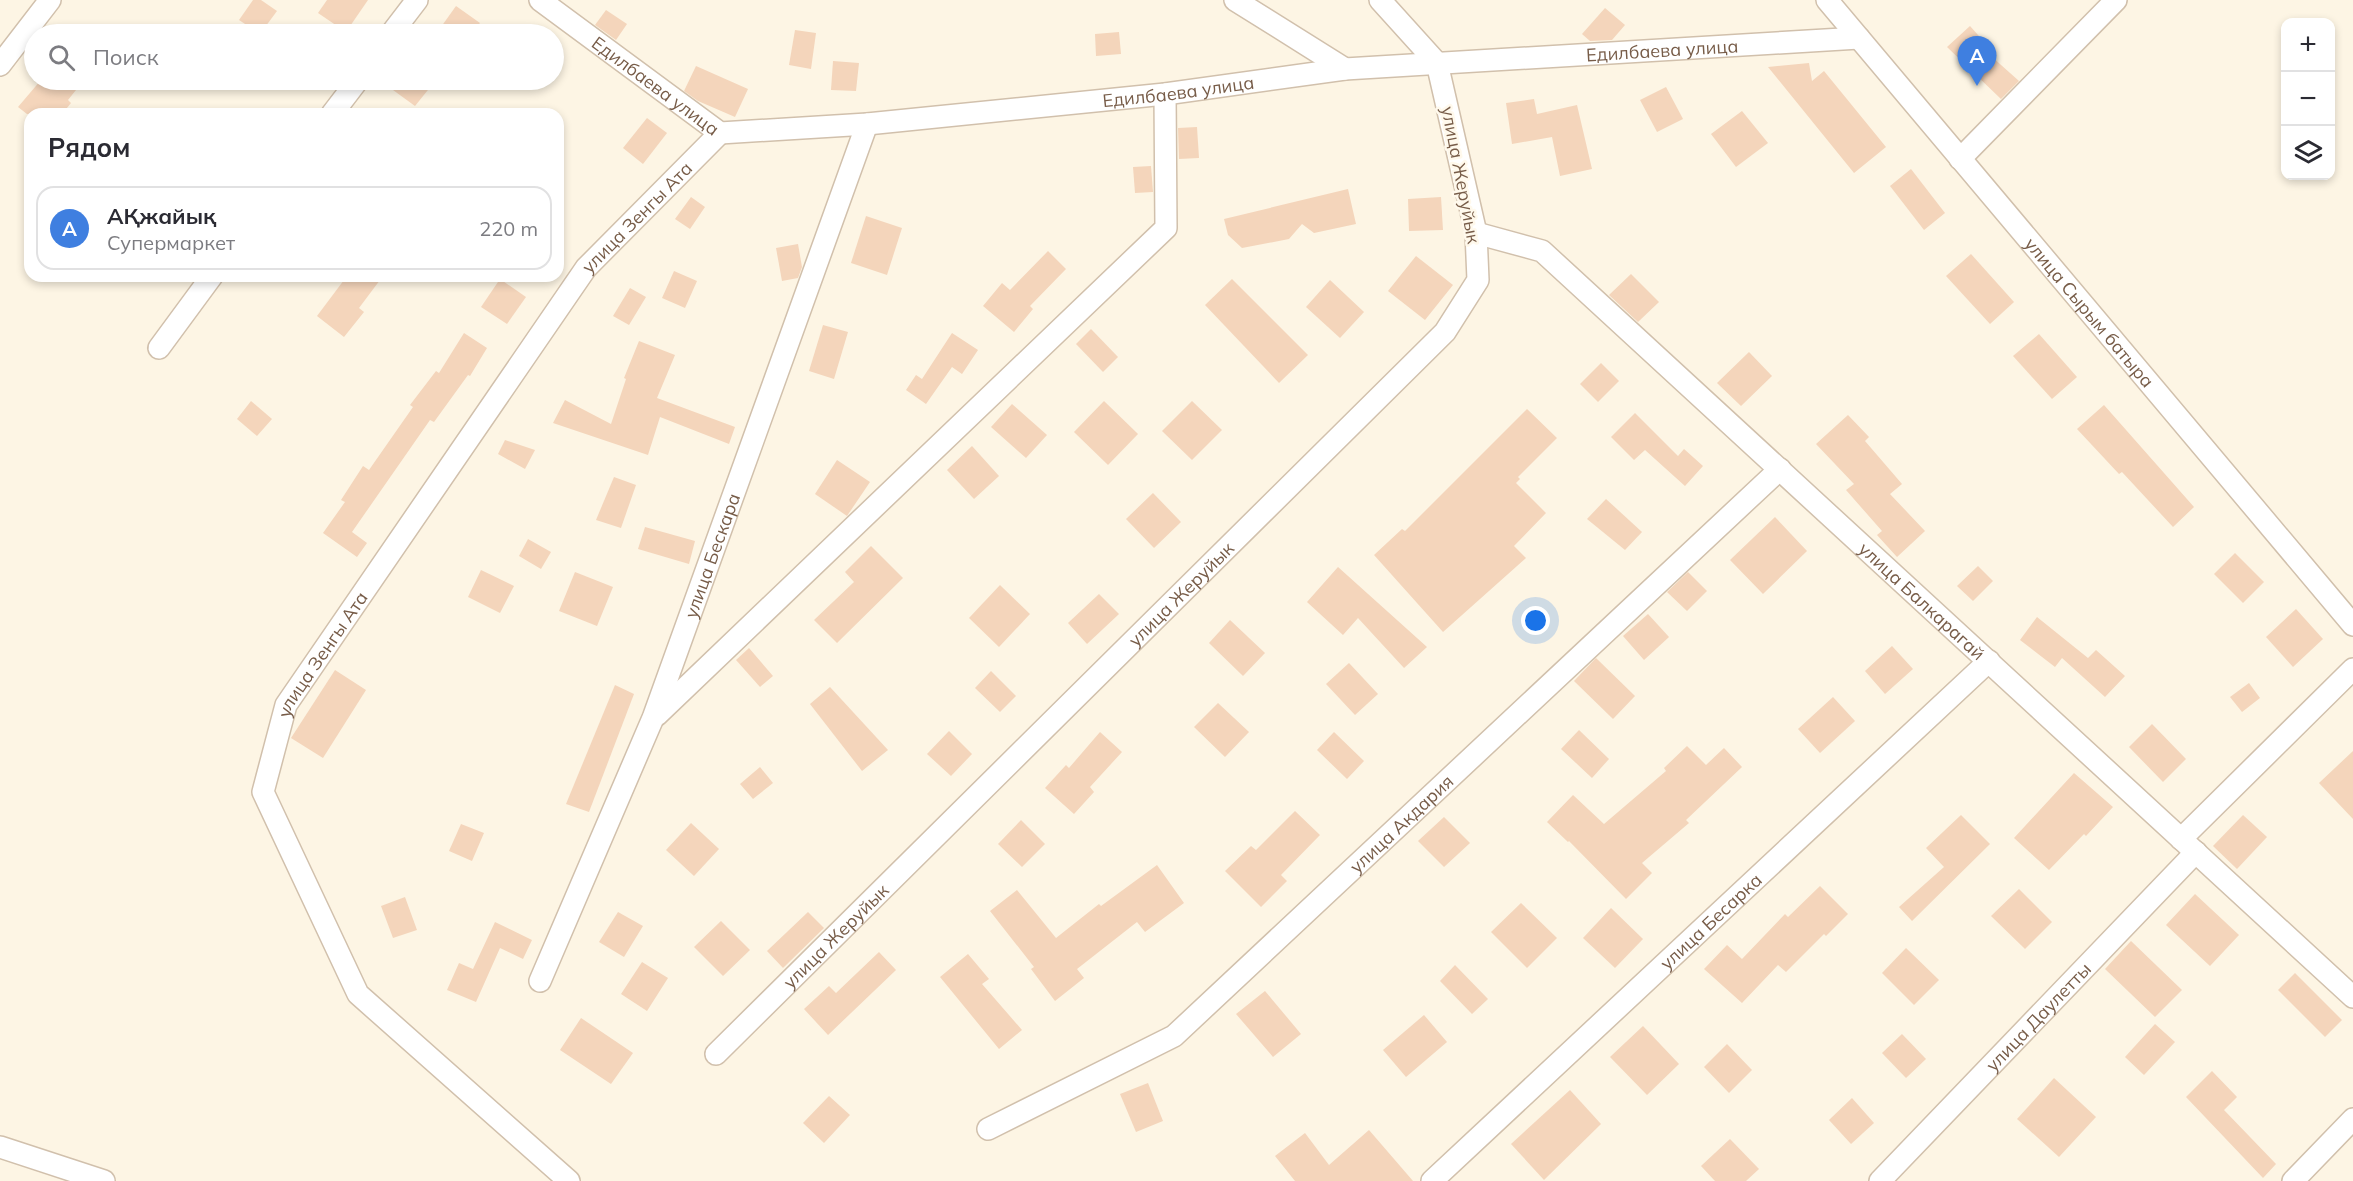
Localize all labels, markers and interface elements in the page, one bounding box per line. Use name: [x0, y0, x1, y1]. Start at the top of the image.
map controls: [2281, 18, 2335, 180]
button: +: [2281, 18, 2335, 72]
search box: [24, 24, 564, 90]
street label: Едилбаева улица: [588, 31, 724, 140]
street label: Едилбаева улица: [1585, 34, 1739, 66]
pin: A: [1958, 36, 1996, 86]
icon: search: [45, 41, 78, 74]
text: Поиск: [93, 43, 159, 71]
street label: Едилбаева улица: [1101, 70, 1255, 112]
button: −: [2281, 72, 2335, 126]
street label: улица Жеруйык: [1436, 104, 1486, 246]
button: layers: [2281, 126, 2335, 180]
text: Рядом: [48, 131, 131, 164]
street label: улица Зенгы Ата: [576, 157, 697, 278]
text: АҚжайық: [107, 202, 217, 230]
text: A: [62, 216, 77, 241]
text: 220 m: [479, 216, 538, 241]
text: Супермаркет: [107, 230, 235, 255]
street label: улица Сырым батыра: [2020, 232, 2159, 392]
street label: улица Бескара: [679, 490, 745, 621]
street label: улица Жеруйык: [1123, 536, 1239, 651]
street label: улица Балкарагай: [1854, 537, 1990, 664]
street label: улица Зенгы Ата: [272, 587, 372, 720]
your location: [1521, 606, 1550, 635]
street label: улица Акдария: [1344, 769, 1458, 878]
street label: улица Бесарка: [1655, 868, 1766, 974]
street label: улица Жеруйык: [778, 878, 893, 993]
street label: улица Даулетты: [1980, 957, 2096, 1076]

